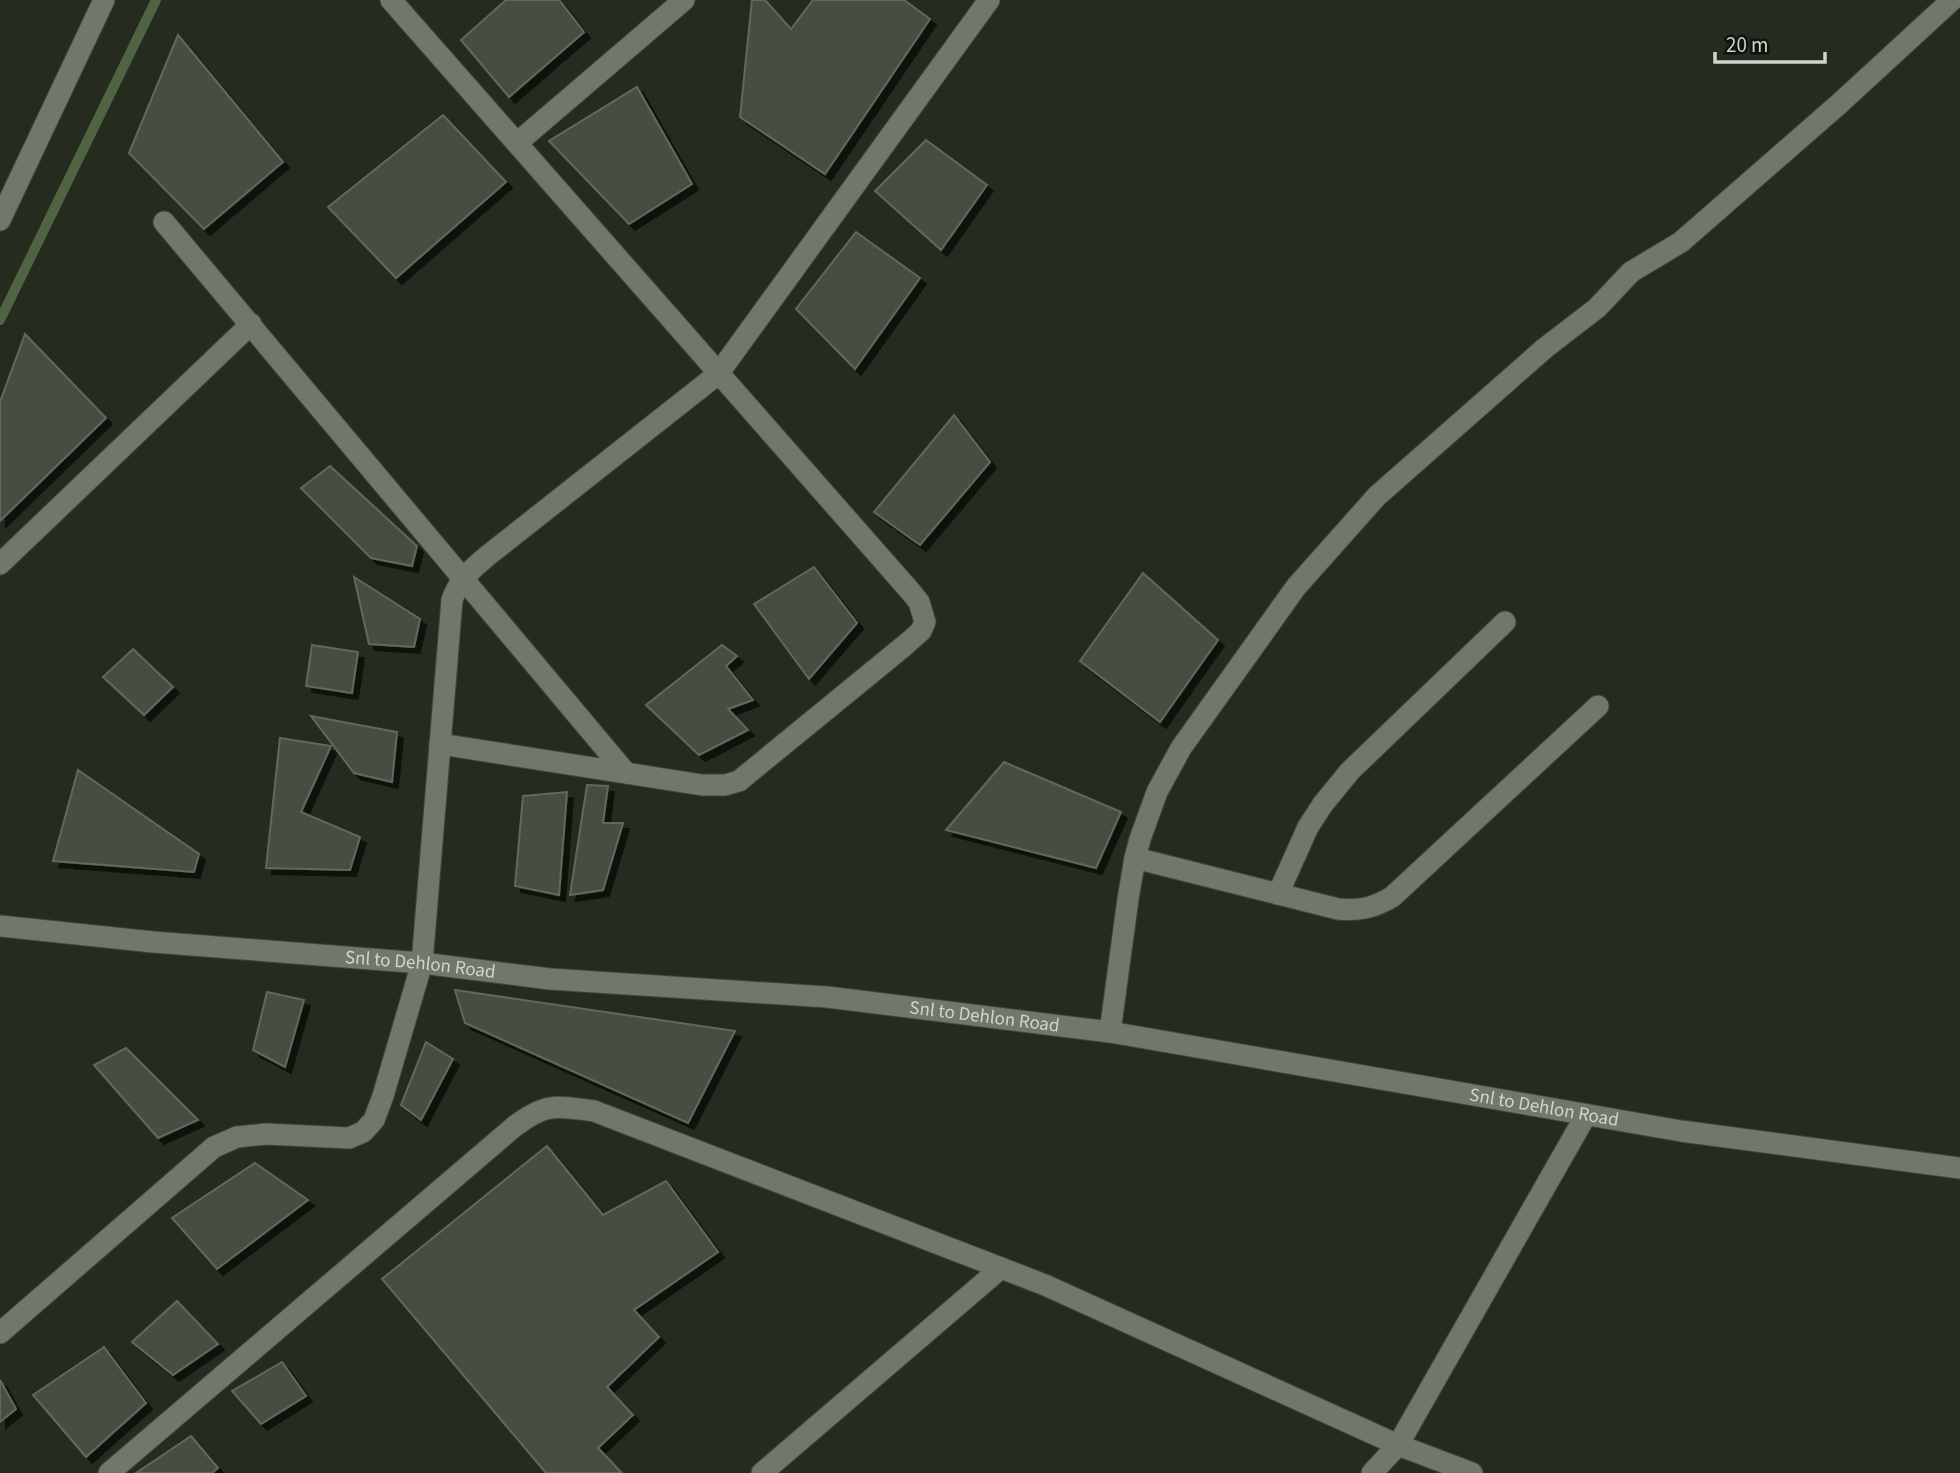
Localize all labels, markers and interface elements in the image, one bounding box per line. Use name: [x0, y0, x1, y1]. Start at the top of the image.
scale bar: [1715, 21, 1825, 65]
text: 20 m: [1726, 30, 1768, 60]
street label: Snl to Dehlon Road: [344, 944, 497, 986]
street label: Snl to Dehlon Road: [908, 994, 1061, 1039]
street label: Snl to Dehlon Road: [1467, 1081, 1621, 1133]

